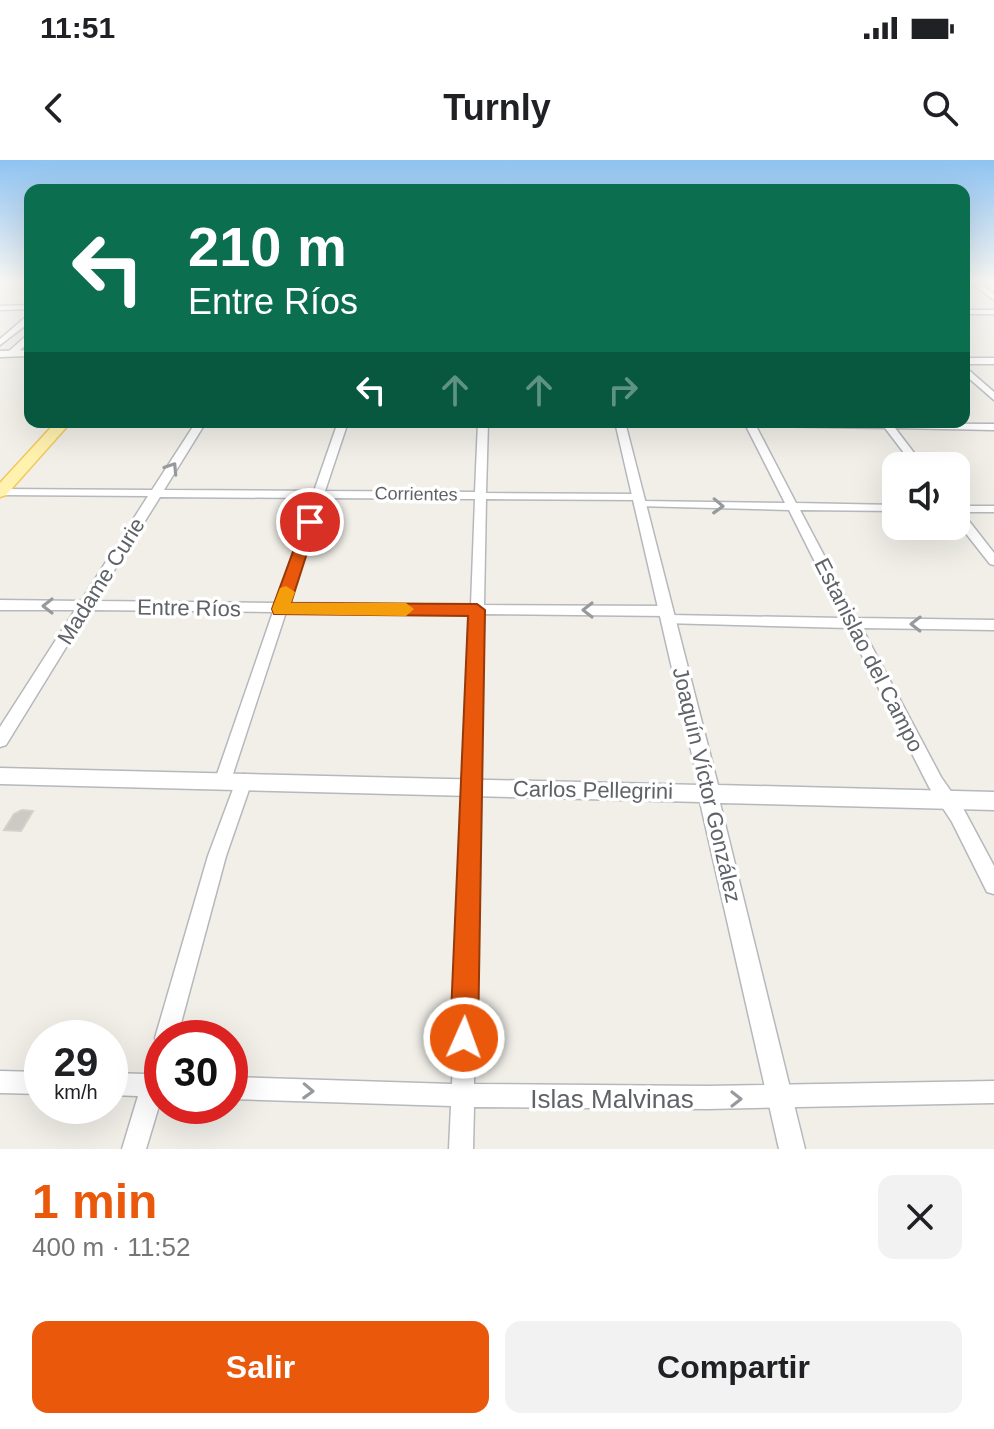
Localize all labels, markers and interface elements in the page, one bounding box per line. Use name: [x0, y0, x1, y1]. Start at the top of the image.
text: 11:51: [40, 11, 115, 44]
icon: back: [32, 86, 76, 130]
icon: search: [918, 86, 962, 130]
text: Turnly: [443, 87, 551, 128]
text: 210 m: [188, 215, 347, 278]
icon: left: [56, 216, 160, 320]
text: Entre Ríos: [188, 281, 358, 322]
icon: left: [349, 368, 393, 412]
icon: ahead: [433, 368, 477, 412]
icon: ahead: [517, 368, 561, 412]
icon: right: [601, 368, 645, 412]
map controls: [882, 452, 970, 540]
button: sound: [882, 452, 970, 540]
one-way arrow: [162, 463, 177, 477]
street label: Corrientes: [374, 483, 458, 505]
pin: [276, 488, 344, 556]
one-way arrow: [712, 497, 725, 515]
icon: arrive: [288, 500, 332, 544]
street label: Madame Curie: [52, 513, 150, 649]
street label: Estanislao del Campo: [809, 554, 929, 756]
street label: Entre Ríos: [137, 595, 241, 621]
one-way arrow: [41, 597, 54, 615]
one-way arrow: [581, 601, 594, 619]
one-way arrow: [909, 615, 922, 633]
street label: Joaquín Víctor González: [668, 665, 746, 905]
street label: Carlos Pellegrini: [513, 776, 673, 804]
position arrow: [422, 996, 506, 1080]
speed limit sign: 30: [144, 1020, 248, 1124]
text: 29: [54, 1040, 98, 1084]
text: km/h: [54, 1081, 98, 1103]
one-way arrow: [302, 1083, 315, 1100]
street label: Islas Malvinas: [530, 1084, 694, 1114]
one-way arrow: [730, 1090, 743, 1108]
text: 1 min: [32, 1175, 157, 1228]
button: close: [878, 1175, 962, 1259]
text: 400 m · 11:52: [32, 1232, 191, 1262]
button: Salir: [32, 1321, 489, 1413]
button: Compartir: [505, 1321, 962, 1413]

